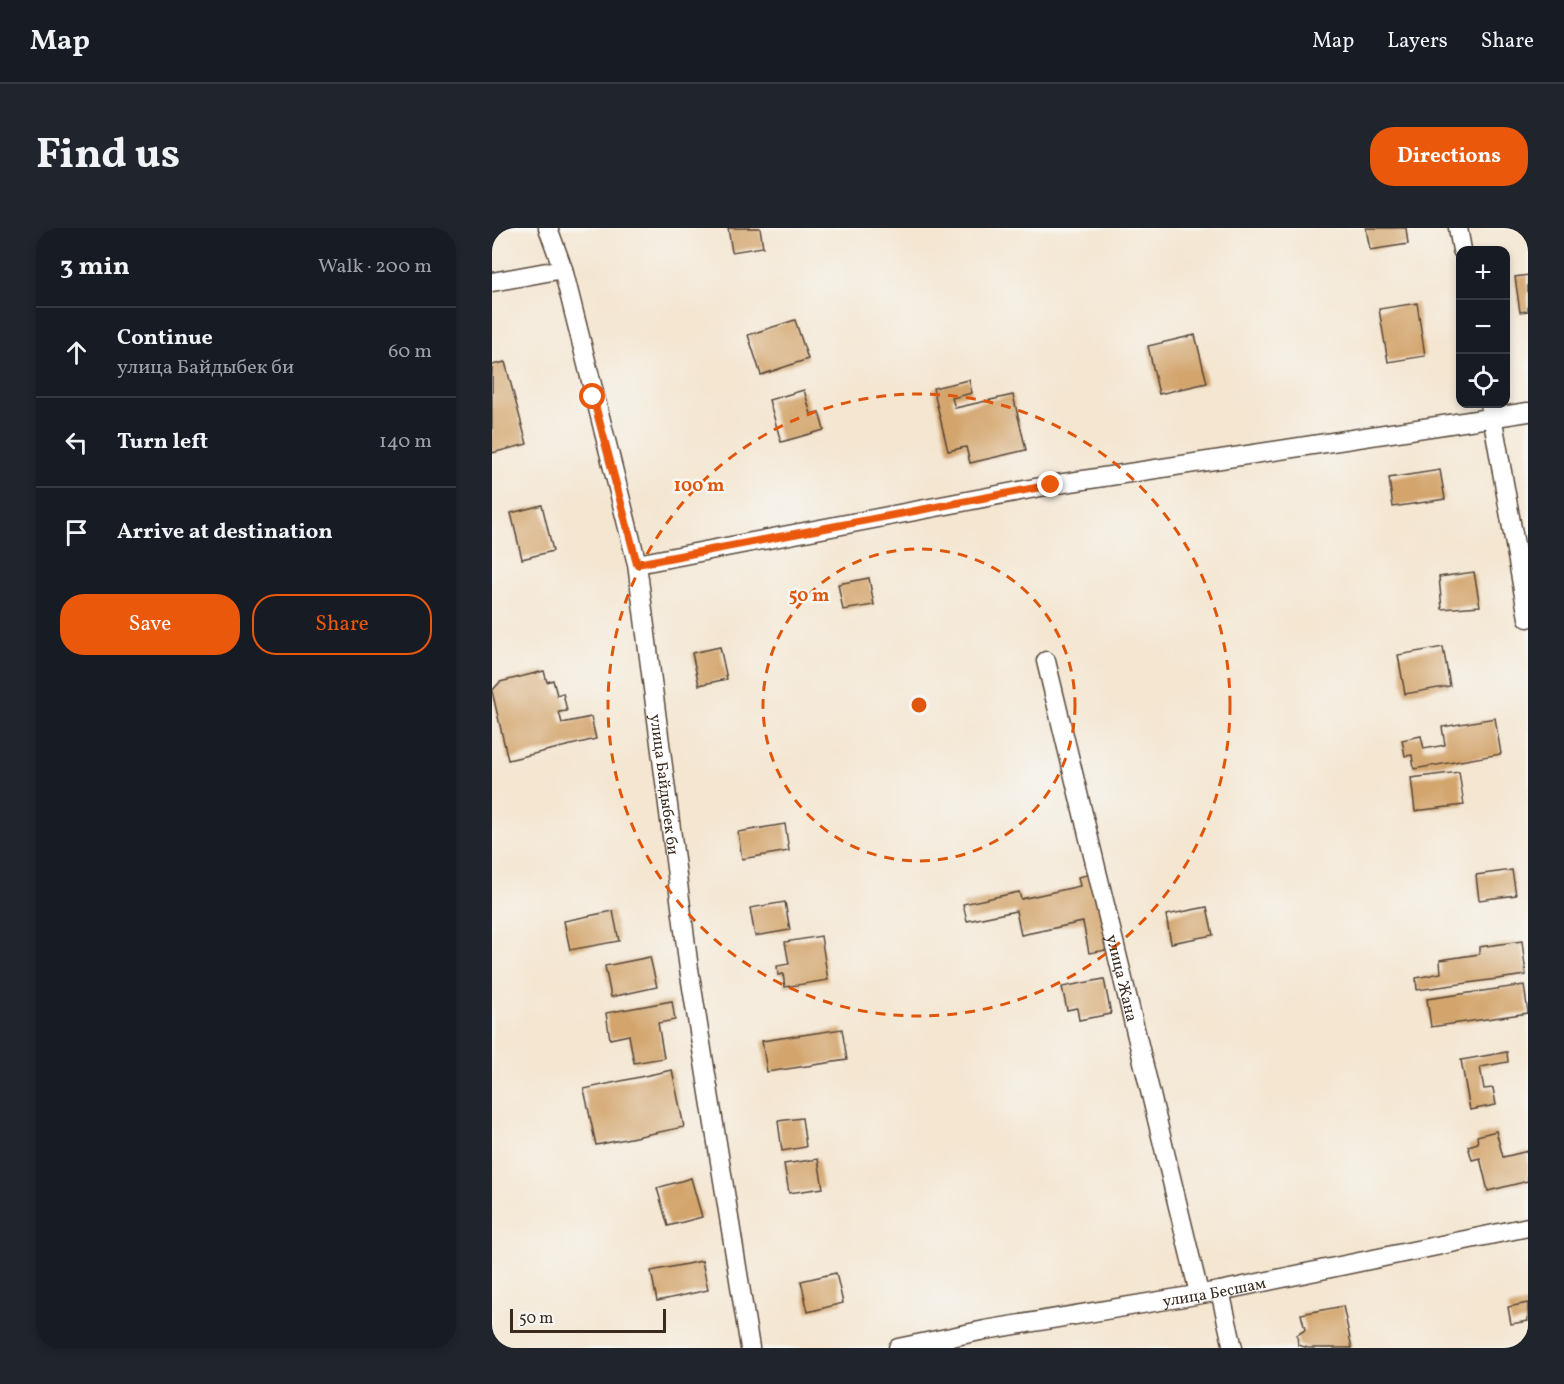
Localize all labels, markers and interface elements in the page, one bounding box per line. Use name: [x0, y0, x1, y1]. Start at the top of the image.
text: Map: [30, 22, 90, 61]
text: Map: [1312, 27, 1354, 56]
text: Layers: [1387, 27, 1448, 56]
text: Share: [1481, 27, 1534, 56]
text: Find us: [36, 127, 180, 186]
button: Directions: [1370, 127, 1528, 186]
map controls: [1456, 246, 1510, 408]
button: +: [1456, 246, 1510, 300]
text: 3 min: [60, 249, 130, 285]
text: Walk · 200 m: [318, 253, 432, 281]
button: −: [1456, 300, 1510, 354]
text: Continue: [117, 323, 213, 354]
icon: ahead: [60, 336, 93, 369]
text: 60 m: [388, 338, 432, 366]
text: улица Байдыбек би: [117, 354, 294, 382]
button: locate: [1456, 354, 1510, 408]
route start: [579, 383, 605, 409]
icon: left: [60, 426, 93, 459]
text: Turn left: [117, 427, 208, 458]
text: 140 m: [379, 428, 432, 456]
route end: [1037, 471, 1063, 497]
text: 100 m: [674, 474, 724, 499]
icon: arrive: [60, 516, 93, 549]
text: Arrive at destination: [117, 517, 333, 548]
text: 50 m: [789, 584, 829, 609]
button: Save: [60, 594, 240, 655]
button: Share: [252, 594, 432, 655]
centre of rings: [909, 695, 929, 715]
street label: улица Байдыбек би: [643, 713, 683, 857]
street label: улица Жана: [1100, 932, 1142, 1024]
street label: улица Бесшам: [1161, 1273, 1268, 1313]
scale bar: [510, 1306, 666, 1334]
text: 50 m: [519, 1308, 553, 1330]

